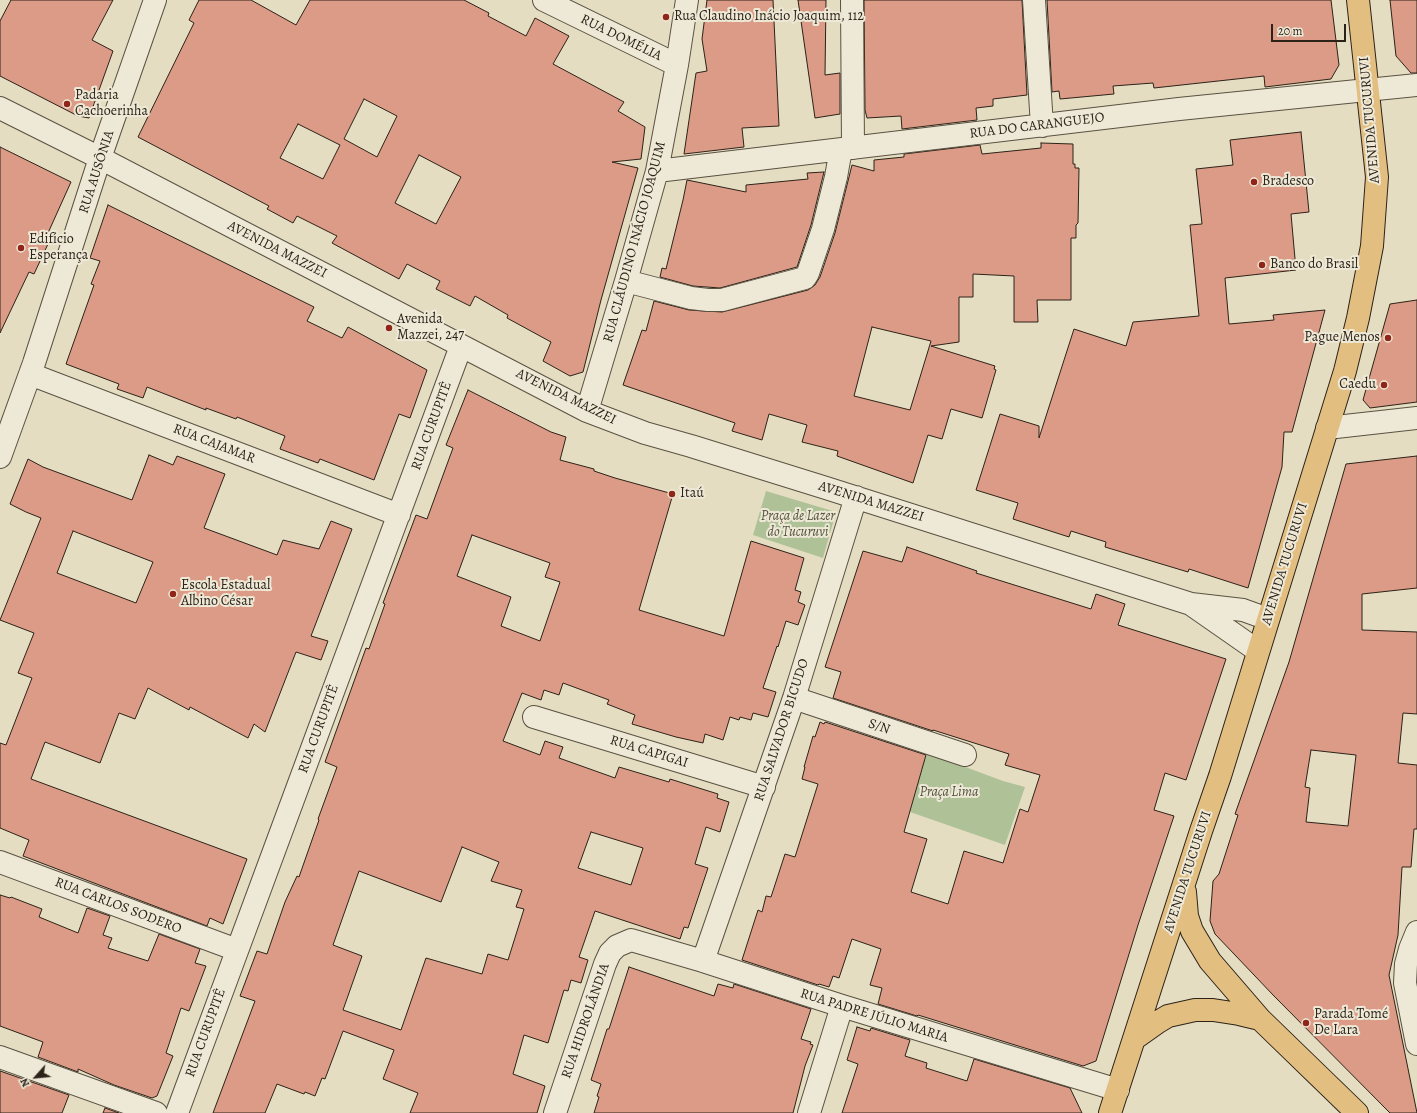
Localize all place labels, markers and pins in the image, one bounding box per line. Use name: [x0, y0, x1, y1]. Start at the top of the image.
place label: Rua Claudino Inácio Joaquim, 112: [674, 9, 864, 25]
marker: Rua Claudino Inácio Joaquim, 112: [661, 12, 671, 22]
place label: Padaria Cachoerinha: [75, 88, 148, 120]
marker: Padaria Cachoerinha: [62, 99, 72, 109]
place label: Bradesco: [1262, 174, 1314, 190]
marker: Bradesco: [1249, 177, 1259, 187]
place label: Edifício Esperança: [29, 232, 88, 264]
marker: Edifício Esperança: [16, 243, 26, 253]
place label: Banco do Brasil: [1270, 257, 1358, 273]
marker: Banco do Brasil: [1257, 260, 1267, 270]
place label: Avenida Mazzei, 247: [397, 312, 464, 344]
marker: Avenida Mazzei, 247: [384, 323, 394, 333]
place label: Pague Menos: [1304, 330, 1380, 346]
marker: Pague Menos: [1383, 333, 1393, 343]
place label: Caedu: [1339, 377, 1376, 393]
marker: Caedu: [1379, 380, 1389, 390]
place label: Itaú: [680, 486, 704, 502]
marker: Itaú: [667, 489, 677, 499]
place label: Escola Estadual Albino César: [181, 578, 270, 610]
marker: Escola Estadual Albino César: [168, 589, 178, 599]
place label: Parada Tomé De Lara: [1314, 1007, 1388, 1040]
marker: Parada Tomé De Lara: [1301, 1018, 1311, 1028]

